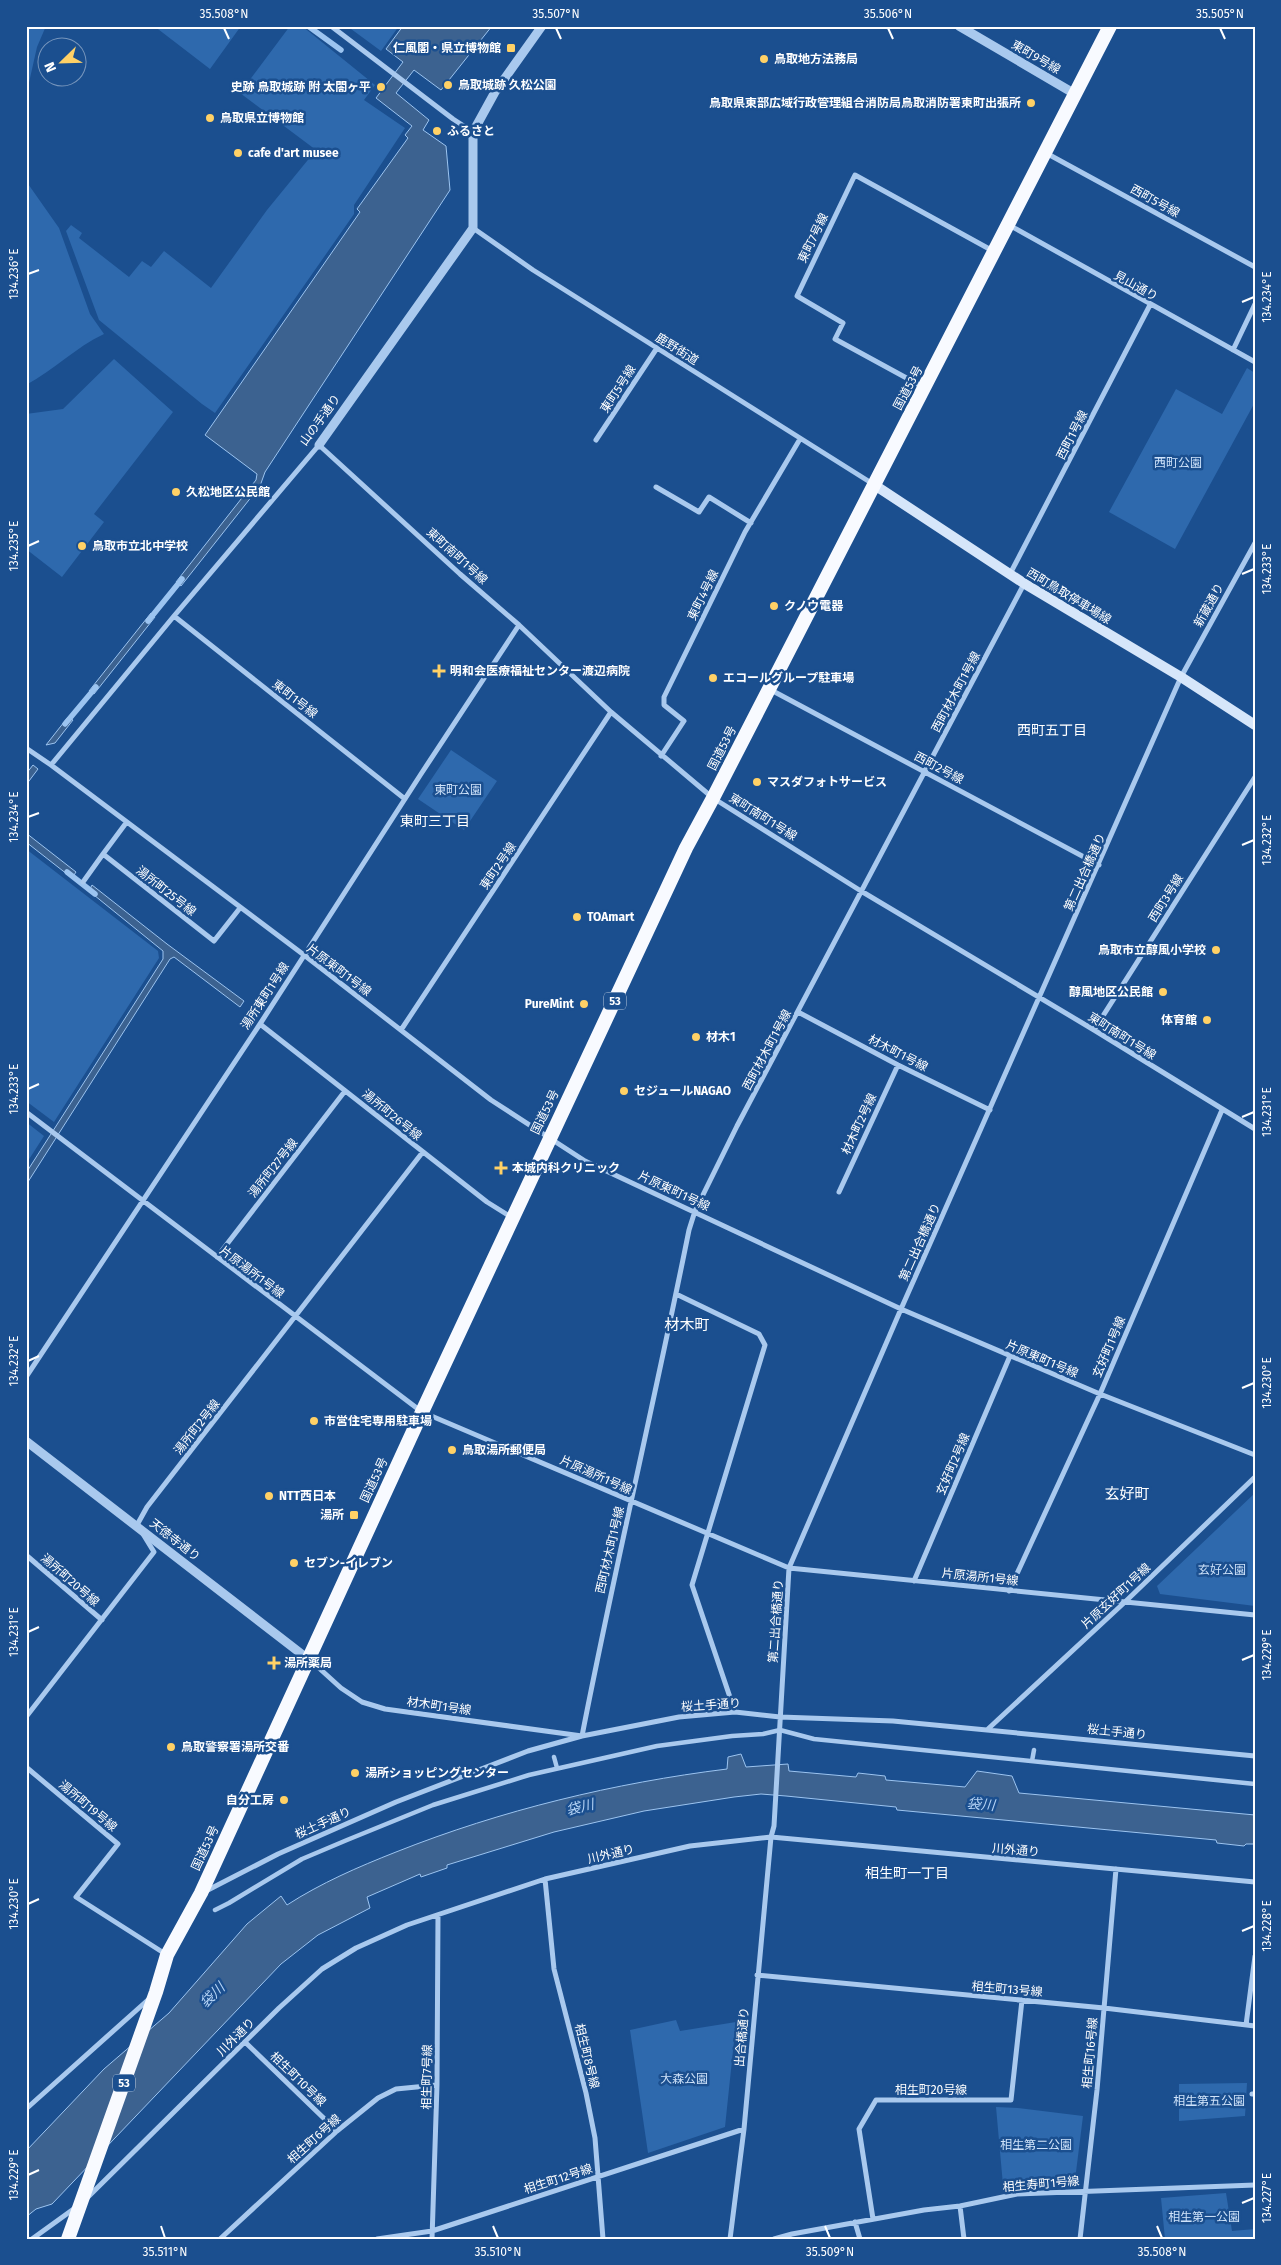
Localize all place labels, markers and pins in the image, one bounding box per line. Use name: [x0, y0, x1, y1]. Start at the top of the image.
place label: 仁風閣・県立博物館: [393, 41, 501, 55]
marker: 仁風閣・県立博物館: [505, 42, 517, 54]
place label: 鳥取地方法務局: [774, 52, 858, 66]
marker: 鳥取地方法務局: [758, 53, 770, 65]
place label: 鳥取城跡 久松公園: [458, 78, 557, 92]
marker: 鳥取城跡 久松公園: [442, 79, 454, 91]
place label: 史跡 鳥取城跡 附 太閤ヶ平: [230, 80, 371, 94]
marker: 史跡 鳥取城跡 附 太閤ヶ平: [375, 81, 387, 93]
place label: 鳥取県東部広域行政管理組合消防局鳥取消防署東町出張所: [709, 96, 1021, 110]
marker: 鳥取県東部広域行政管理組合消防局鳥取消防署東町出張所: [1025, 97, 1037, 109]
place label: 鳥取県立博物館: [220, 111, 304, 125]
marker: 鳥取県立博物館: [204, 112, 216, 124]
place label: ふるさと: [447, 124, 495, 138]
marker: ふるさと: [431, 125, 443, 137]
place label: cafe d'art musee: [248, 146, 339, 160]
marker: cafe d'art musee: [232, 147, 244, 159]
place label: 久松地区公民館: [186, 485, 270, 499]
marker: 久松地区公民館: [170, 486, 182, 498]
place label: 鳥取市立北中学校: [92, 539, 188, 553]
marker: 鳥取市立北中学校: [76, 540, 88, 552]
place label: クノウ電器: [784, 599, 844, 613]
marker: クノウ電器: [768, 600, 780, 612]
marker: 明和会医療福祉センター渡辺病院: [432, 664, 446, 678]
place label: 明和会医療福祉センター渡辺病院: [450, 664, 630, 678]
place label: エコールグループ駐車場: [723, 671, 854, 685]
marker: エコールグループ駐車場: [707, 672, 719, 684]
place label: マスダフォトサービス: [767, 775, 887, 789]
marker: マスダフォトサービス: [751, 776, 763, 788]
place label: TOAmart: [587, 910, 635, 924]
marker: TOAmart: [571, 911, 583, 923]
place label: 鳥取市立醇風小学校: [1098, 943, 1206, 957]
marker: 鳥取市立醇風小学校: [1210, 944, 1222, 956]
place label: 醇風地区公民館: [1069, 985, 1153, 999]
marker: 醇風地区公民館: [1157, 986, 1169, 998]
place label: PureMint: [525, 997, 574, 1011]
marker: PureMint: [578, 998, 590, 1010]
place label: 体育館: [1161, 1013, 1197, 1027]
marker: 体育館: [1201, 1014, 1213, 1026]
place label: 材木1: [706, 1030, 736, 1044]
marker: 材木1: [690, 1031, 702, 1043]
place label: セジュールNAGAO: [634, 1084, 731, 1098]
marker: セジュールNAGAO: [618, 1085, 630, 1097]
marker: 本城内科クリニック: [494, 1161, 508, 1175]
place label: 本城内科クリニック: [512, 1161, 620, 1175]
place label: 市営住宅専用駐車場: [324, 1414, 432, 1428]
marker: 市営住宅専用駐車場: [308, 1415, 320, 1427]
place label: 鳥取湯所郵便局: [462, 1443, 546, 1457]
marker: 鳥取湯所郵便局: [446, 1444, 458, 1456]
place label: NTT西日本: [279, 1489, 336, 1503]
marker: NTT西日本: [263, 1490, 275, 1502]
place label: 湯所: [320, 1508, 344, 1522]
marker: 湯所: [348, 1509, 360, 1521]
place label: セブン-イレブン: [304, 1556, 393, 1570]
marker: セブン-イレブン: [288, 1557, 300, 1569]
place label: 湯所薬局: [284, 1656, 332, 1670]
marker: 湯所薬局: [268, 1657, 280, 1669]
place label: 鳥取警察署湯所交番: [181, 1740, 290, 1754]
marker: 鳥取警察署湯所交番: [165, 1741, 177, 1753]
place label: 湯所ショッピングセンター: [365, 1766, 509, 1780]
marker: 湯所ショッピングセンター: [349, 1767, 361, 1779]
place label: 自分工房: [226, 1793, 274, 1807]
marker: 自分工房: [278, 1794, 290, 1806]

